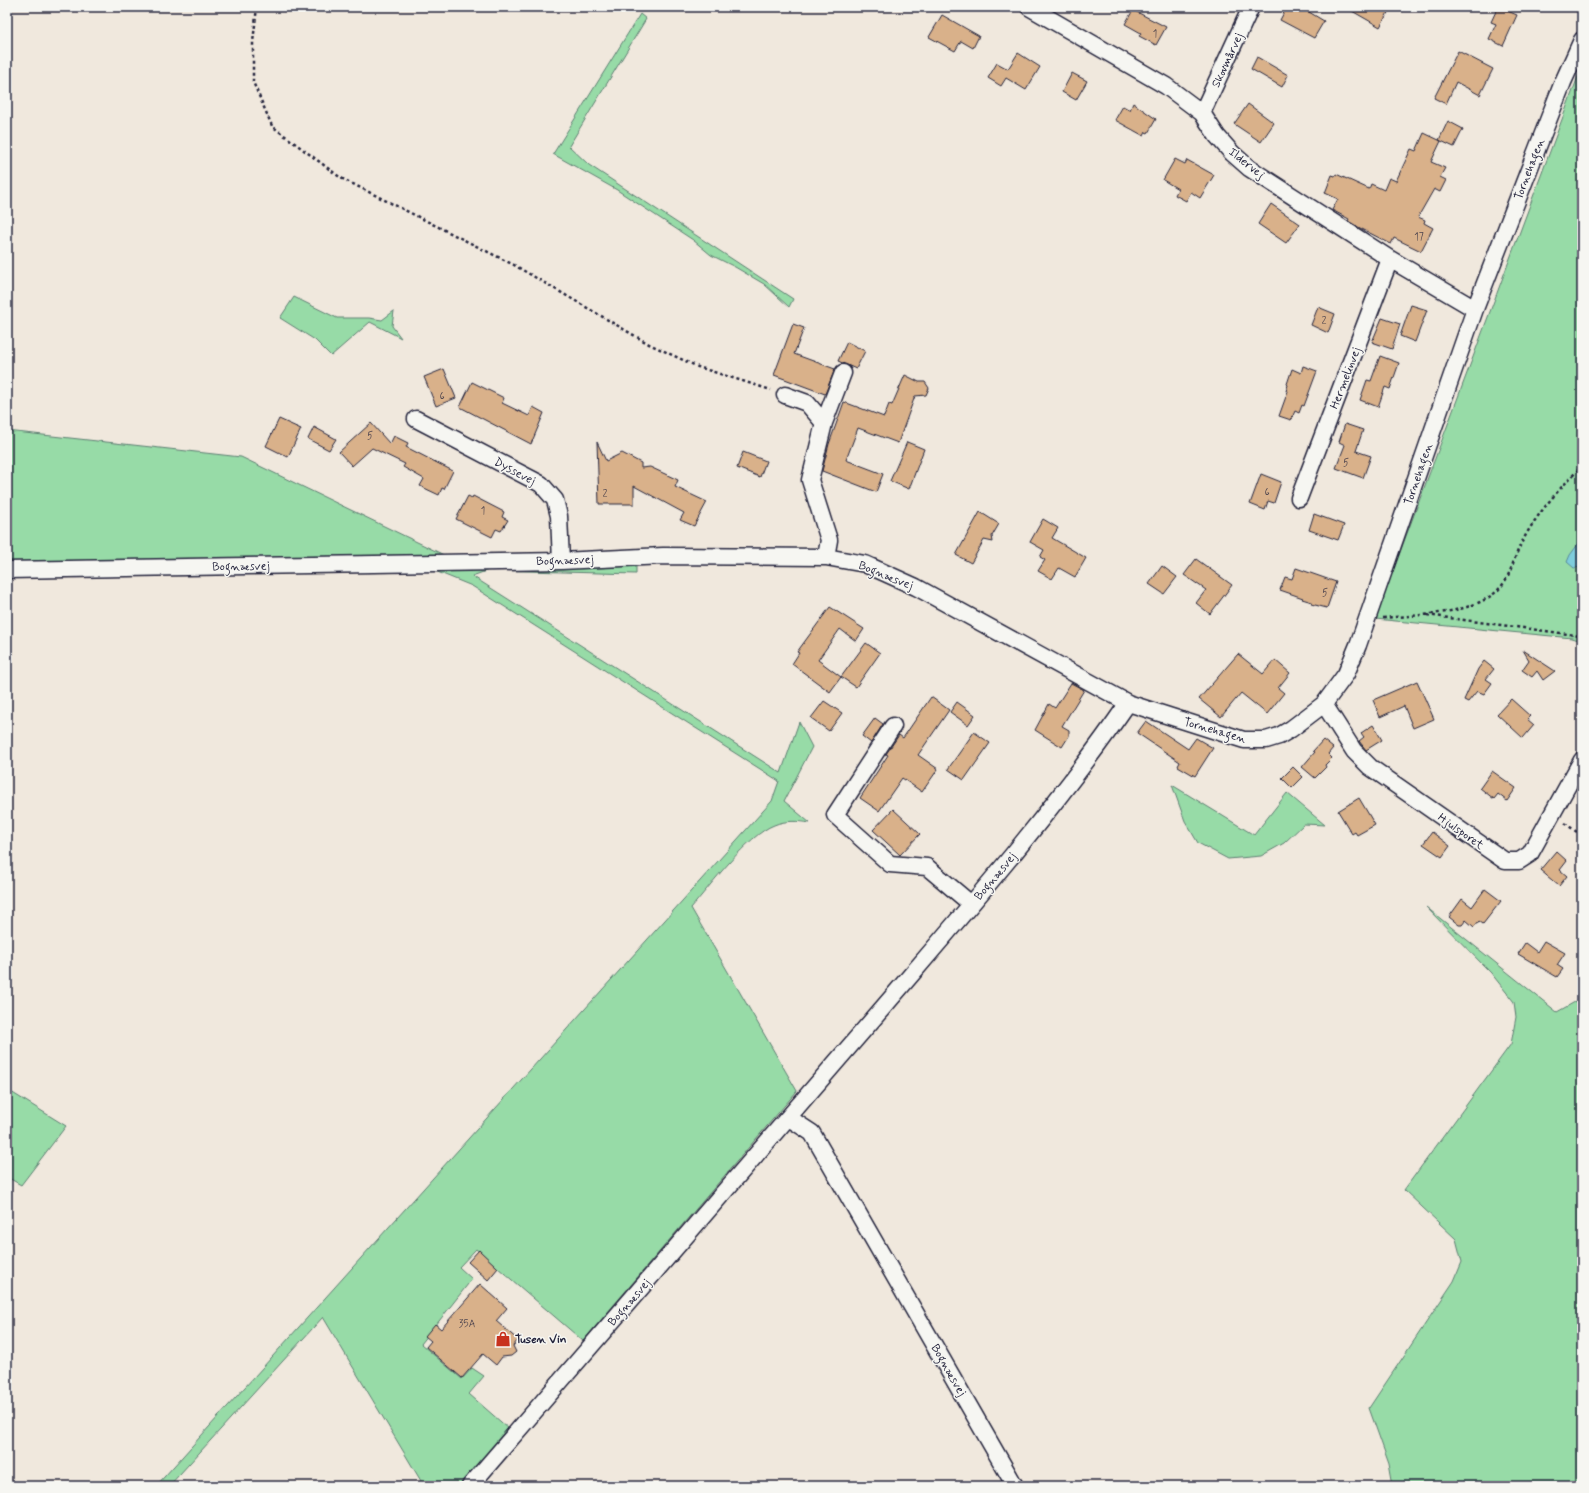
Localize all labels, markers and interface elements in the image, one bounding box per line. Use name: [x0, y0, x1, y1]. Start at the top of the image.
house number: 1: [1153, 28, 1157, 41]
street label: Skovmårvej: [1208, 30, 1248, 90]
street label: Tornehagen: [1511, 136, 1550, 203]
street label: Ildervej: [1225, 145, 1268, 183]
house number: 17: [1414, 231, 1424, 244]
house number: 2: [1322, 315, 1327, 328]
street label: Hermelinvej: [1327, 345, 1365, 412]
house number: 6: [439, 390, 445, 403]
house number: 5: [367, 430, 373, 443]
street label: Tornehagen: [1401, 441, 1438, 508]
street label: Dyssevej: [491, 454, 538, 489]
house number: 5: [1343, 457, 1349, 470]
house number: 6: [1264, 486, 1270, 499]
house number: 2: [603, 488, 608, 501]
house number: 1: [481, 505, 485, 518]
street label: Bognæsvej: [536, 552, 594, 571]
street label: Bognæsvej: [212, 558, 270, 577]
street label: Bognæsvej: [855, 558, 915, 595]
house number: 5: [1322, 587, 1328, 600]
street label: Tornehagen: [1181, 714, 1248, 749]
street label: Hjulsporet: [1434, 810, 1487, 854]
street label: Bognæsvej: [971, 849, 1021, 905]
street label: Bognæsvej: [605, 1276, 655, 1330]
house number: 35A: [459, 1318, 475, 1331]
shop icon: Tusen Vin: [494, 1330, 512, 1348]
place label: Tusen Vin: [515, 1332, 567, 1348]
street label: Bognæsvej: [926, 1342, 969, 1400]

